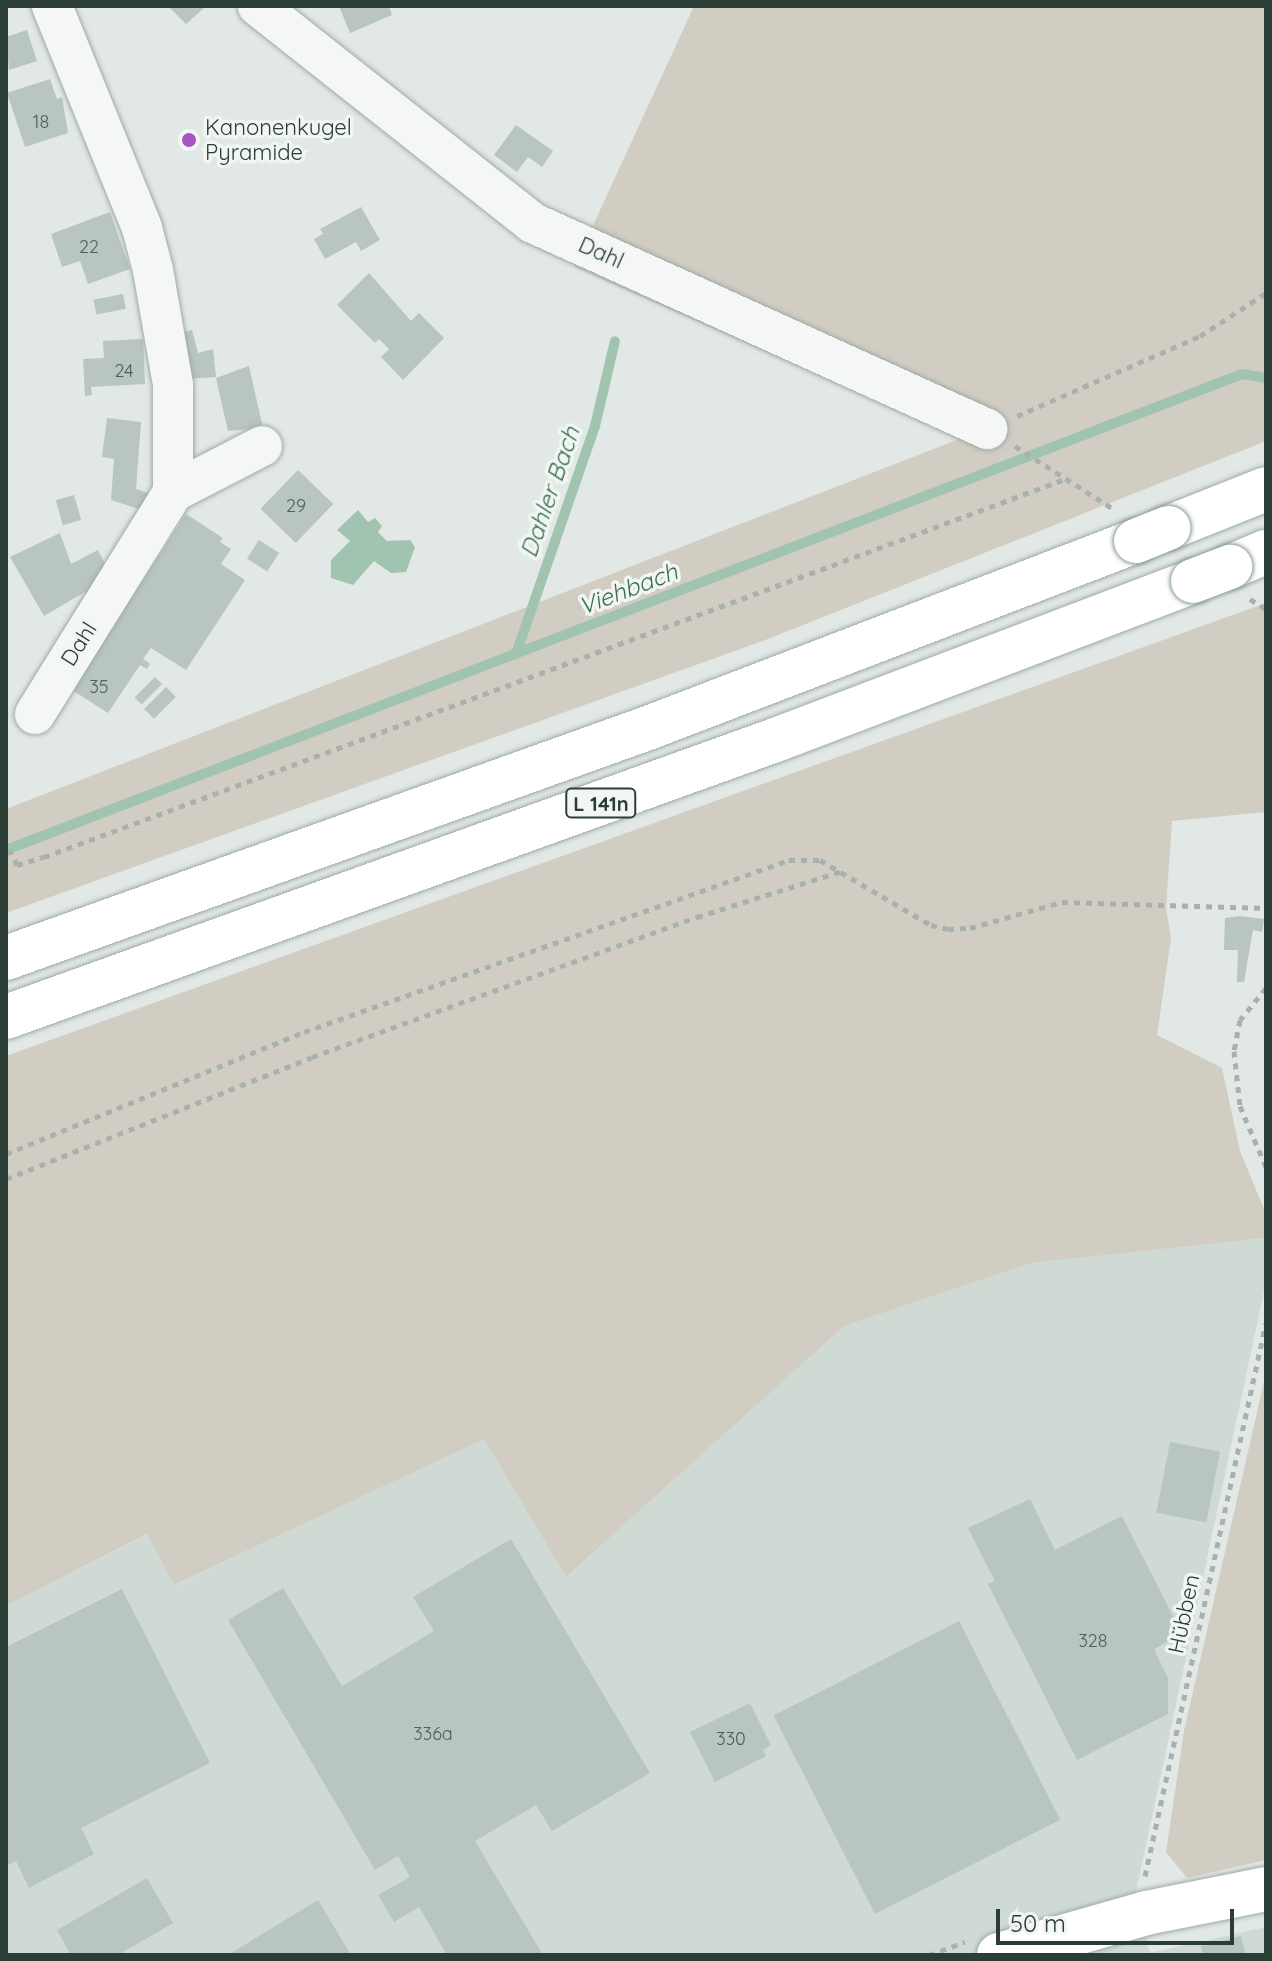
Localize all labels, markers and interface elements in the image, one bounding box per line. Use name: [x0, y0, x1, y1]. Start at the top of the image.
house number: 18: [33, 111, 49, 133]
place label: Kanonenkugel Pyramide: [205, 114, 352, 166]
marker: Kanonenkugel Pyramide: [180, 131, 198, 149]
street label: Dahl: [574, 231, 628, 275]
house number: 22: [79, 236, 99, 258]
house number: 24: [114, 360, 134, 382]
water label: Dahler Bach: [514, 423, 586, 561]
house number: 29: [286, 495, 306, 517]
water label: Viehbach: [575, 557, 681, 621]
street label: Dahl: [55, 617, 103, 671]
house number: 35: [89, 676, 109, 698]
road number: L 141n: [565, 787, 637, 819]
street label: Hübben: [1163, 1572, 1205, 1656]
house number: 328: [1078, 1630, 1108, 1652]
house number: 336a: [413, 1723, 453, 1745]
house number: 330: [716, 1728, 746, 1750]
scale bar: [1000, 1893, 1238, 1943]
text: 50 m: [1010, 1908, 1066, 1938]

